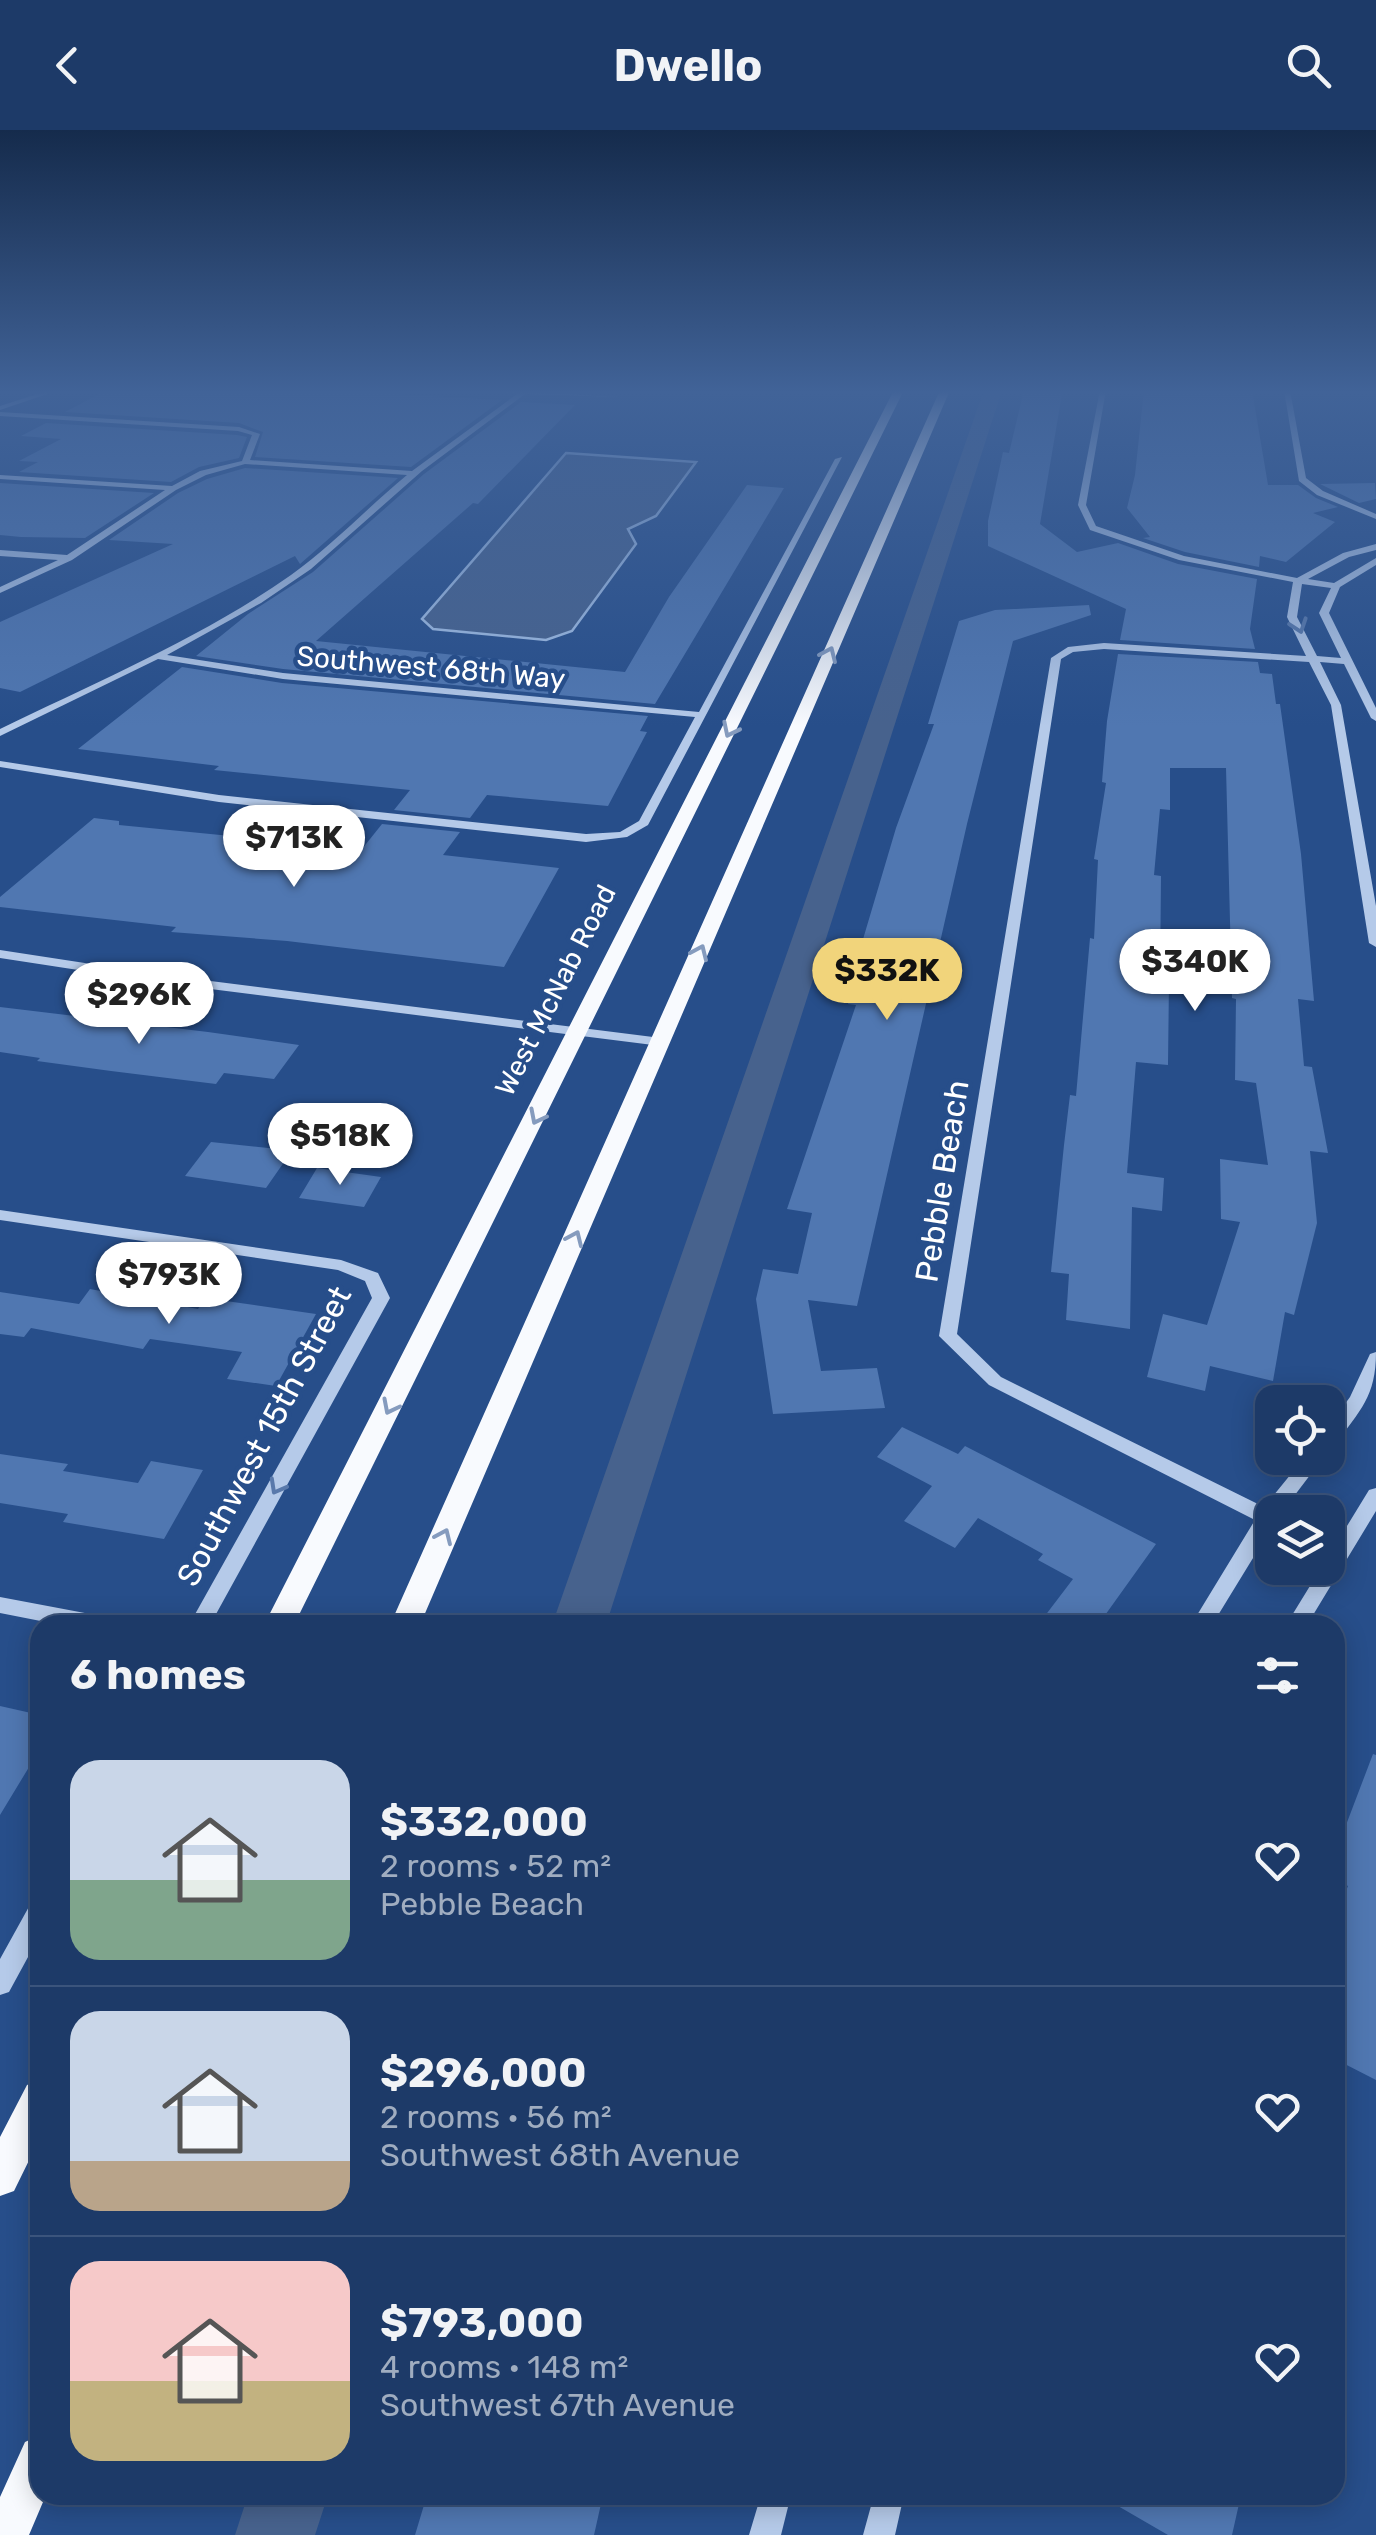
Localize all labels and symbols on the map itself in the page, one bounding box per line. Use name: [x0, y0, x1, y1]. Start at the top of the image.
one-way arrow: [1287, 616, 1307, 634]
street label: Southwest 68th Way: [295, 639, 567, 696]
one-way arrow: [817, 646, 837, 664]
one-way arrow: [722, 720, 742, 738]
pin: $713K: [224, 805, 364, 890]
street label: West McNab Road: [488, 879, 623, 1101]
pin: $340K: [1125, 929, 1265, 1014]
pin: $332K: [817, 938, 957, 1023]
one-way arrow: [688, 944, 708, 962]
pin: $296K: [69, 962, 209, 1047]
street label: Pebble Beach: [907, 1077, 977, 1285]
pin: $518K: [270, 1103, 410, 1188]
one-way arrow: [529, 1107, 549, 1125]
one-way arrow: [563, 1230, 583, 1248]
pin: $793K: [99, 1242, 239, 1327]
street label: Southwest 15th Street: [169, 1280, 359, 1592]
one-way arrow: [382, 1397, 402, 1415]
one-way arrow: [270, 1476, 290, 1494]
one-way arrow: [432, 1528, 452, 1546]

